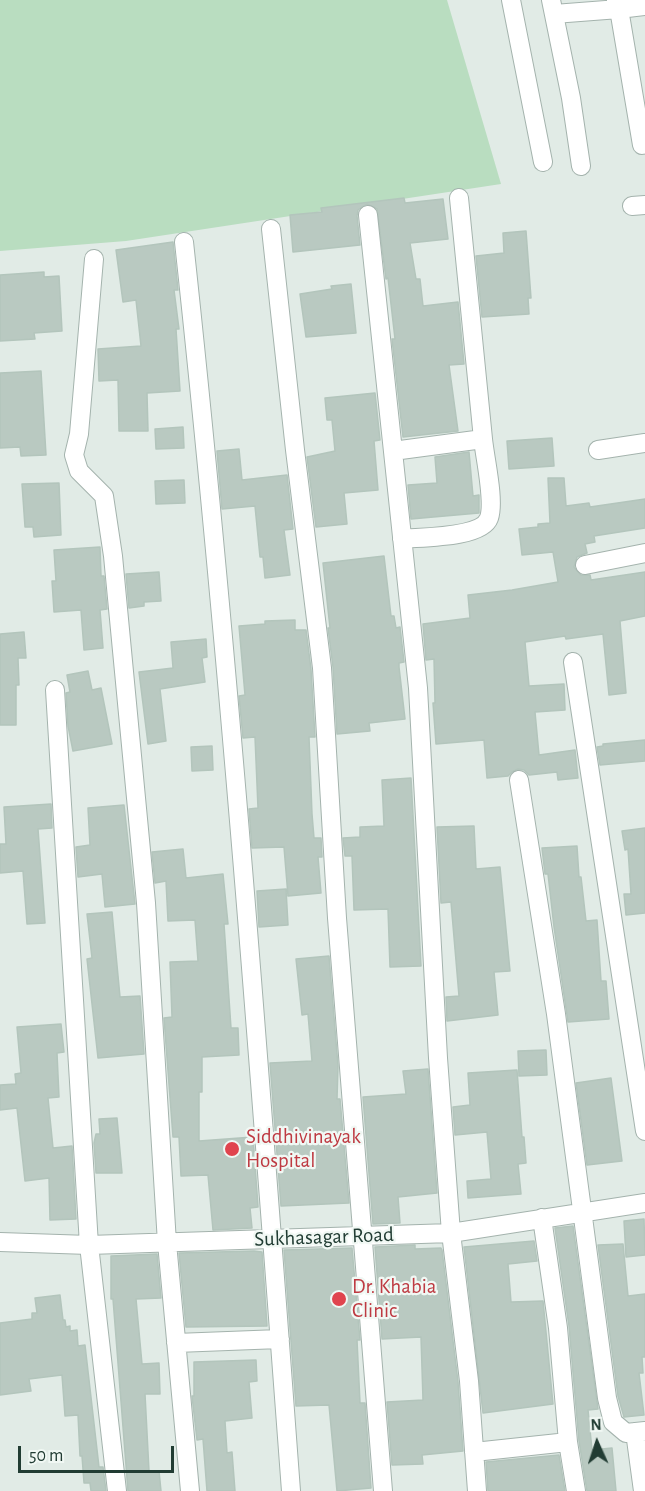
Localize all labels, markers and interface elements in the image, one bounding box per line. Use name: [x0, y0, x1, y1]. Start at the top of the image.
place label: Siddhivinayak Hospital: [246, 1124, 361, 1174]
marker: Siddhivinayak Hospital: [223, 1140, 241, 1158]
street label: Sukhasagar Road: [254, 1222, 394, 1252]
place label: Dr. Khabia Clinic: [352, 1274, 437, 1324]
marker: Dr. Khabia Clinic: [330, 1290, 348, 1308]
north arrow: [567, 1413, 627, 1473]
text: N: [590, 1417, 602, 1433]
scale bar: [21, 1434, 177, 1472]
text: 50 m: [29, 1447, 63, 1465]

